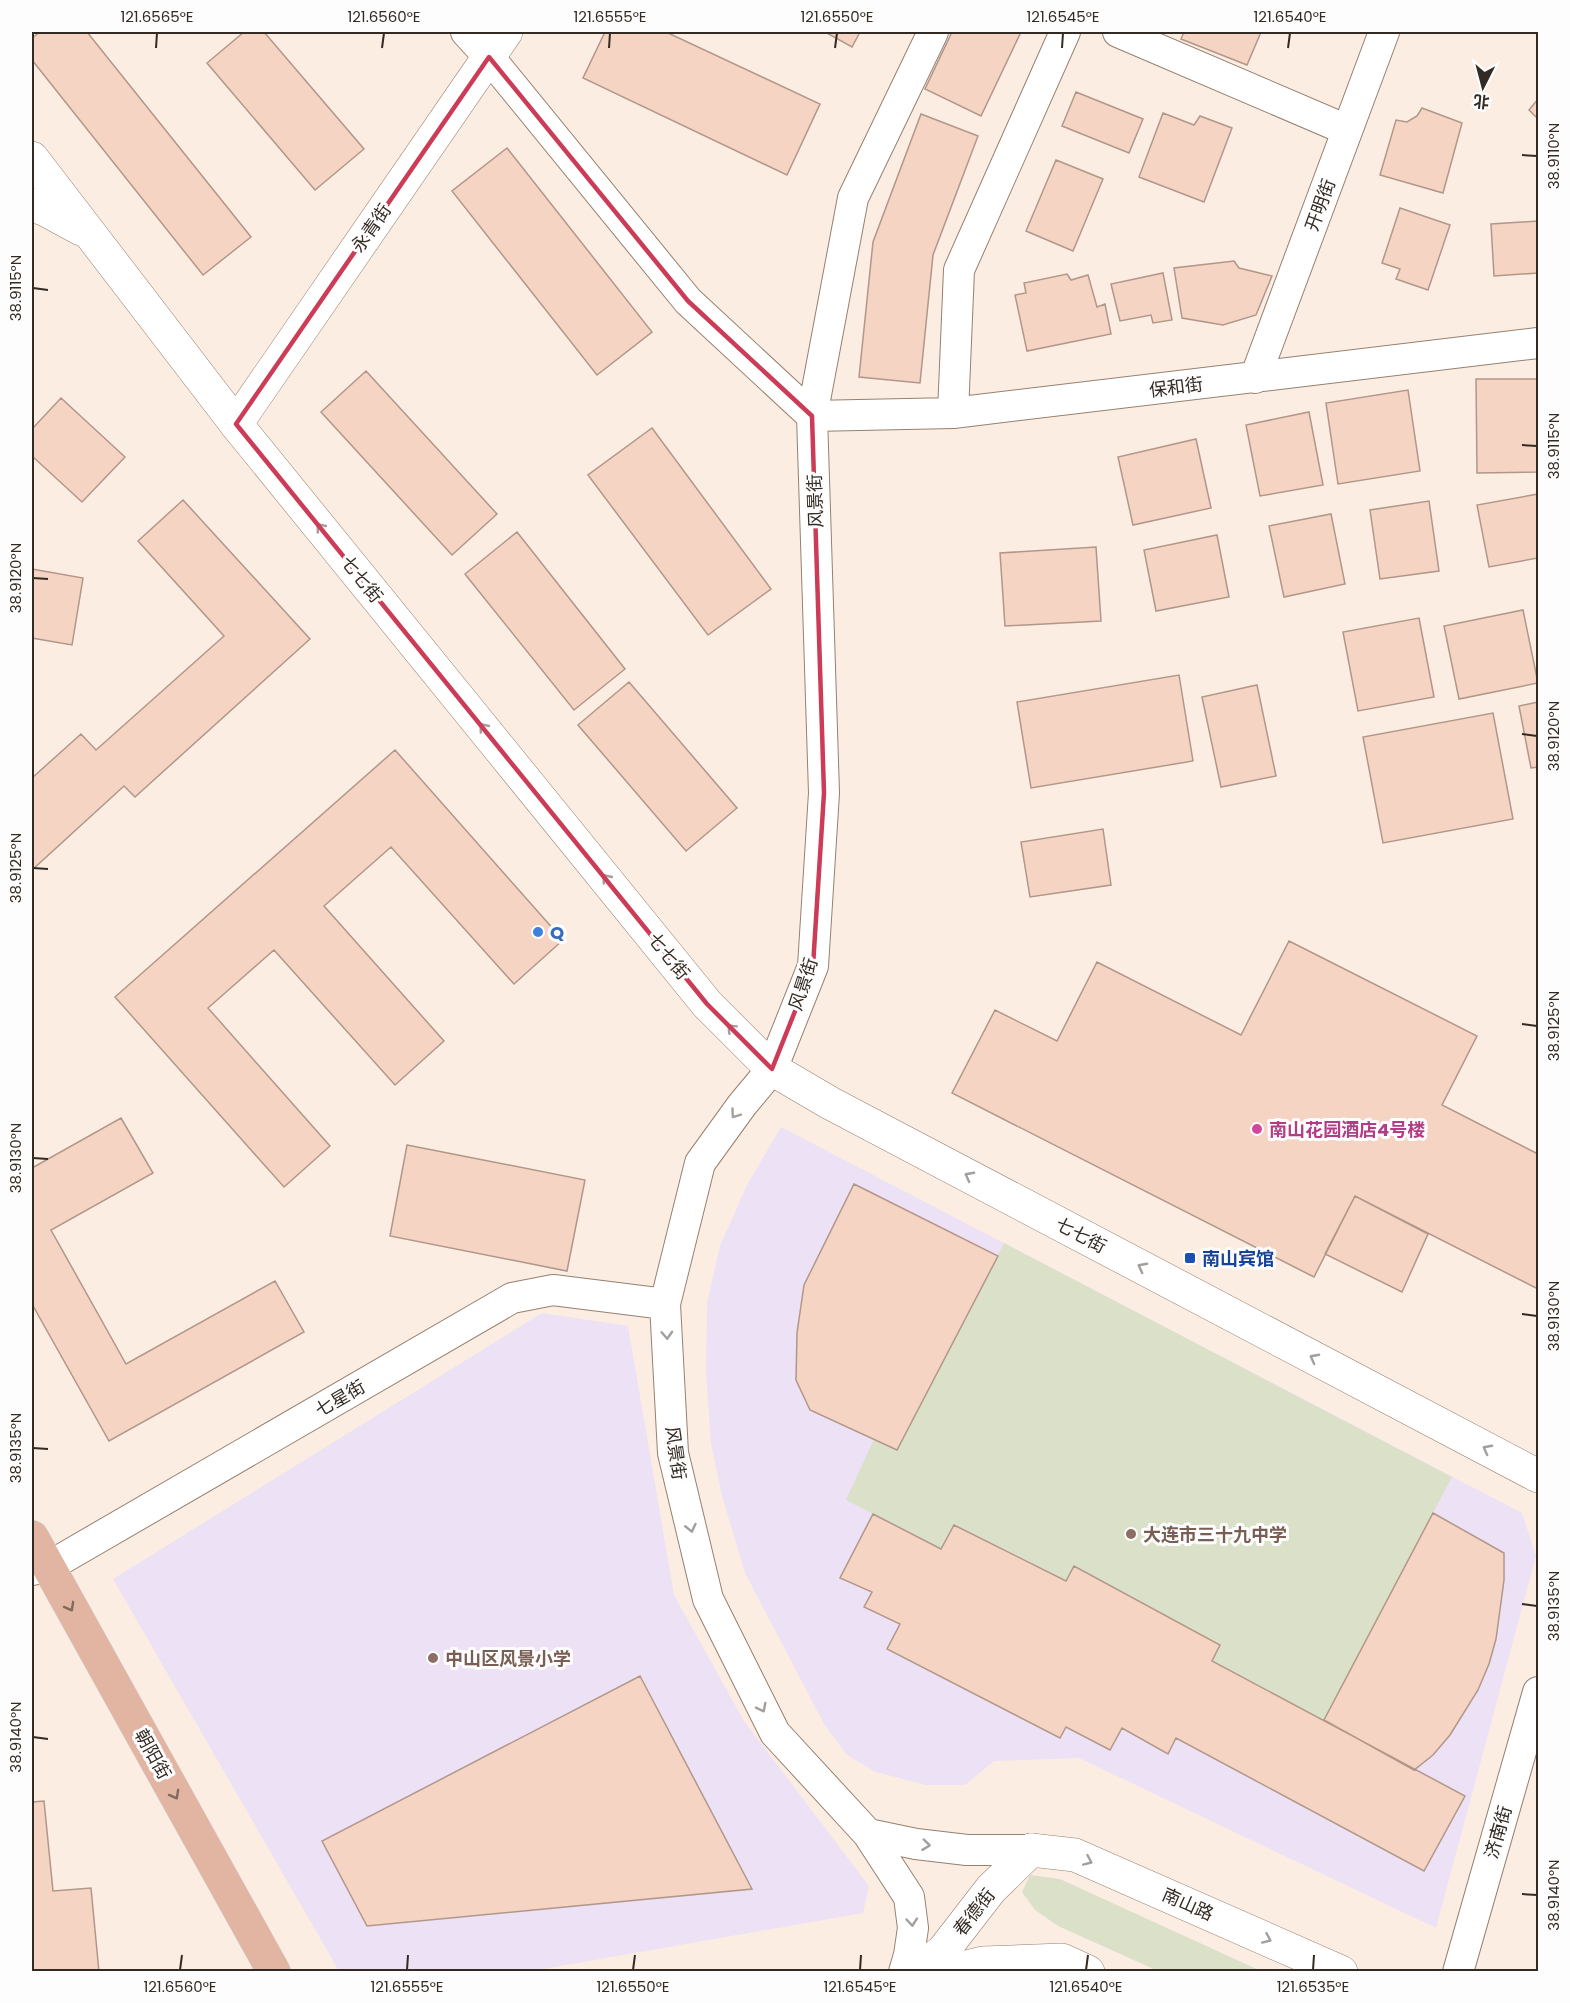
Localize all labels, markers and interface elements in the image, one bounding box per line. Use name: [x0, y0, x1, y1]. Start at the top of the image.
text: 121.6565°E: [120, 6, 194, 27]
text: 121.6560°E: [347, 6, 421, 27]
text: 121.6555°E: [573, 6, 647, 27]
text: 121.6550°E: [800, 6, 874, 27]
text: 121.6545°E: [1026, 6, 1100, 27]
text: 121.6540°E: [1253, 6, 1327, 27]
north arrow: [1453, 57, 1513, 117]
text: 北: [1472, 89, 1491, 114]
text: 38.9110°N: [1543, 123, 1564, 189]
street label: 开明街: [1299, 175, 1341, 235]
street label: 永青街: [345, 199, 397, 257]
text: 38.9115°N: [5, 255, 26, 321]
street label: 保和街: [1148, 371, 1204, 403]
text: 38.9115°N: [1543, 413, 1564, 479]
street label: 风景街: [802, 474, 828, 528]
one-way arrow: [316, 523, 327, 534]
text: 38.9120°N: [5, 543, 26, 613]
street label: 七七街: [335, 550, 389, 608]
text: 38.9120°N: [1543, 701, 1564, 771]
one-way arrow: [479, 723, 490, 734]
text: 38.9125°N: [5, 833, 26, 903]
one-way arrow: [602, 874, 613, 885]
place label: Q: [550, 920, 564, 945]
marker: Q: [531, 925, 545, 939]
street label: 七七街: [642, 927, 696, 985]
street label: 风景街: [783, 954, 823, 1014]
text: 38.9125°N: [1543, 991, 1564, 1061]
one-way arrow: [727, 1024, 738, 1034]
one-way arrow: [731, 1108, 742, 1119]
place label: 南山花园酒店4号楼: [1269, 1117, 1425, 1142]
marker: 南山花园酒店4号楼: [1250, 1122, 1264, 1136]
text: 38.9130°N: [5, 1123, 26, 1193]
one-way arrow: [965, 1172, 976, 1183]
street label: 七七街: [1051, 1211, 1111, 1259]
place label: 南山宾馆: [1202, 1246, 1274, 1271]
marker: 南山宾馆: [1183, 1251, 1197, 1265]
one-way arrow: [1137, 1263, 1148, 1274]
text: 38.9130°N: [1543, 1281, 1564, 1351]
one-way arrow: [660, 1331, 673, 1340]
one-way arrow: [1310, 1354, 1321, 1365]
street label: 七星街: [310, 1374, 370, 1422]
text: 38.9135°N: [5, 1413, 26, 1483]
street label: 风景街: [660, 1425, 692, 1481]
one-way arrow: [1482, 1445, 1493, 1456]
place label: 大连市三十九中学: [1143, 1522, 1287, 1547]
one-way arrow: [683, 1523, 696, 1533]
marker: 大连市三十九中学: [1124, 1527, 1138, 1541]
text: 38.9135°N: [1543, 1571, 1564, 1641]
one-way arrow: [63, 1600, 74, 1611]
place label: 中山区风景小学: [445, 1646, 571, 1671]
marker: 中山区风景小学: [426, 1651, 440, 1665]
text: 38.9140°N: [5, 1701, 26, 1773]
one-way arrow: [755, 1702, 767, 1713]
street label: 朝阳街: [129, 1724, 177, 1784]
one-way arrow: [168, 1789, 180, 1799]
street label: 济南街: [1479, 1803, 1517, 1861]
one-way arrow: [921, 1838, 930, 1850]
one-way arrow: [1081, 1854, 1092, 1866]
text: 38.9140°N: [1543, 1859, 1564, 1931]
street label: 南山路: [1158, 1882, 1218, 1926]
street label: 春德街: [948, 1883, 1000, 1941]
one-way arrow: [905, 1918, 918, 1927]
one-way arrow: [1260, 1932, 1271, 1944]
text: 121.6560°E: [143, 1976, 217, 1997]
text: 121.6555°E: [370, 1976, 444, 1997]
text: 121.6550°E: [596, 1976, 670, 1997]
text: 121.6545°E: [823, 1976, 897, 1997]
text: 121.6540°E: [1049, 1976, 1123, 1997]
text: 121.6535°E: [1277, 1976, 1349, 1997]

